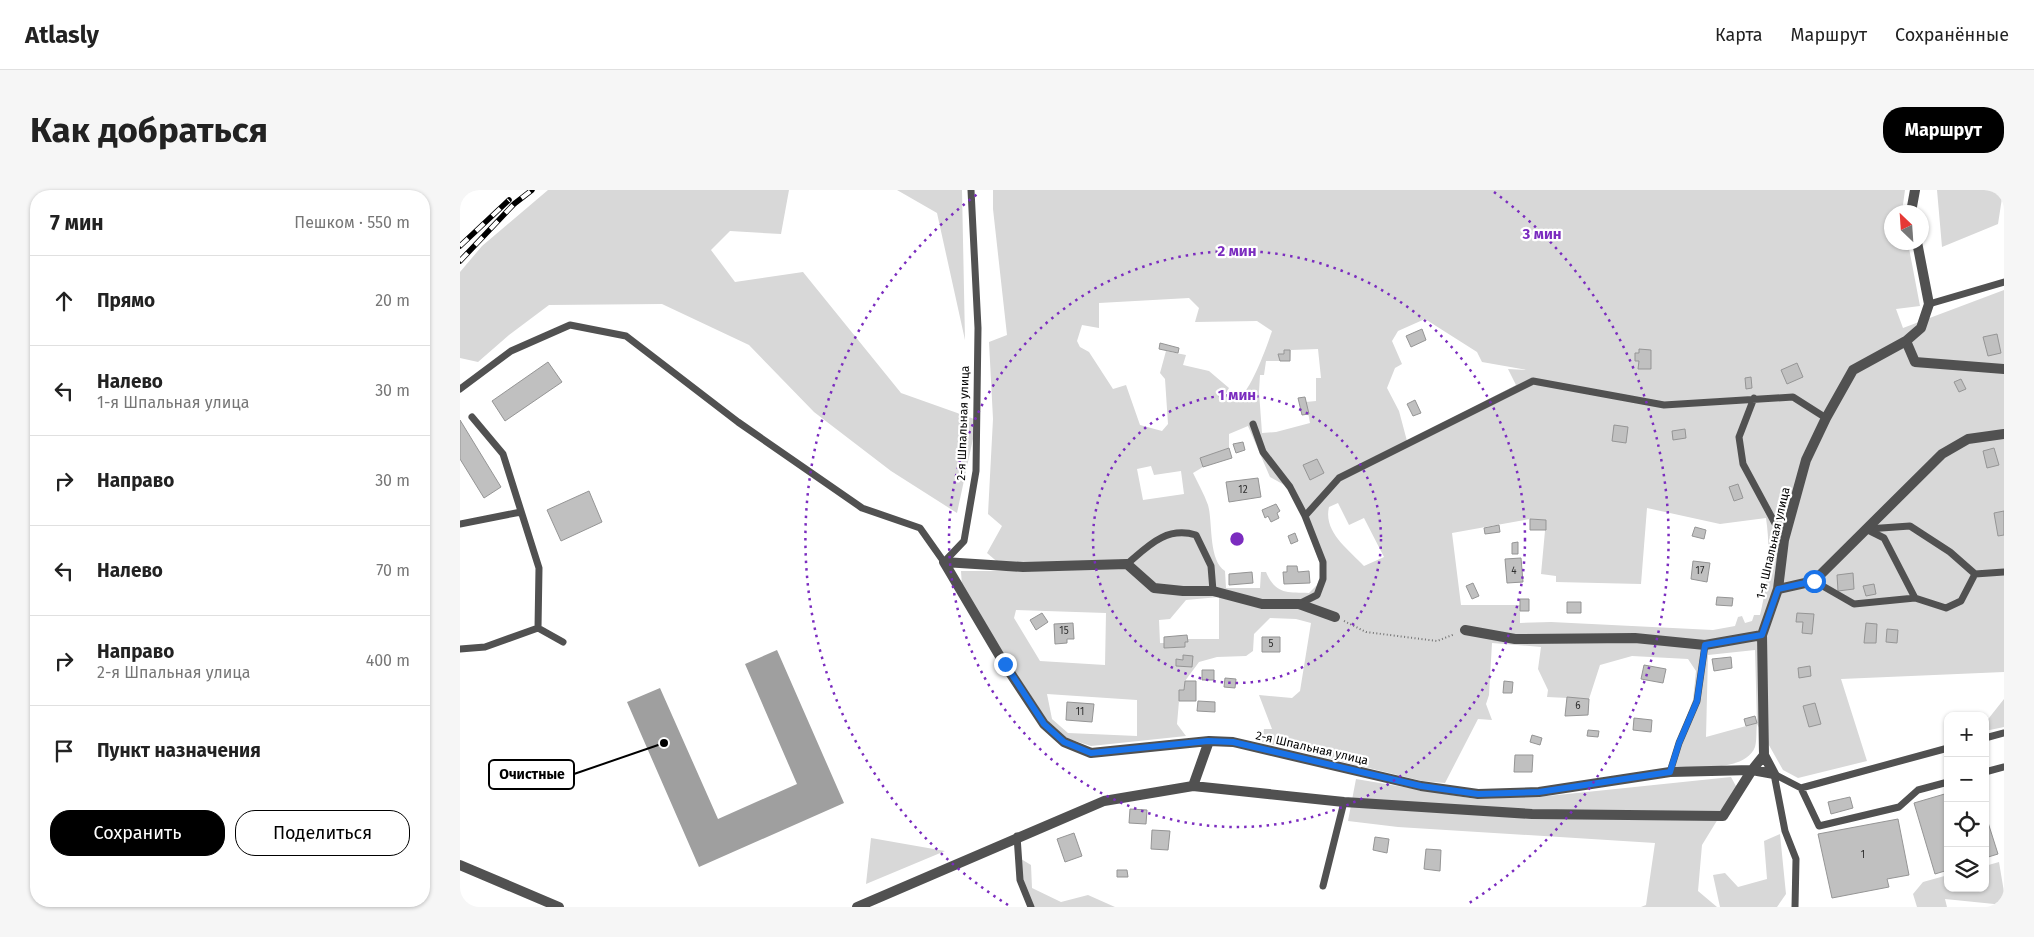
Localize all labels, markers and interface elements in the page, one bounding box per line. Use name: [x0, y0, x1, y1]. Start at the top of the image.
text: Atlasly: [25, 21, 99, 49]
text: Карта: [1715, 24, 1763, 46]
text: Маршрут: [1791, 24, 1867, 46]
text: Сохранённые: [1895, 24, 2009, 46]
button: Маршрут: [1883, 107, 2004, 153]
text: Как добраться: [30, 109, 268, 151]
north arrow: [1884, 205, 1929, 250]
text: 7 мин: [50, 210, 104, 236]
text: Пешком · 550 m: [294, 213, 410, 232]
text: 3 мин: [1521, 225, 1562, 243]
text: 2 мин: [1217, 242, 1257, 260]
icon: ahead: [50, 287, 78, 315]
text: Прямо: [97, 289, 155, 312]
text: 20 m: [375, 291, 410, 310]
street label: 2-я Шпальная улица: [954, 365, 972, 481]
text: Налево: [97, 370, 163, 393]
icon: left: [50, 377, 78, 405]
text: 30 m: [375, 381, 410, 400]
text: 1 мин: [1218, 386, 1256, 404]
text: 1-я Шпальная улица: [97, 393, 249, 412]
icon: right: [50, 467, 78, 495]
text: Направо: [97, 469, 174, 492]
text: 30 m: [375, 471, 410, 490]
house number: 12: [1238, 484, 1248, 496]
street label: 1-я Шпальная улица: [1753, 486, 1793, 600]
centre of rings: [1228, 530, 1246, 548]
icon: left: [50, 557, 78, 585]
text: Налево: [97, 559, 163, 582]
text: 70 m: [376, 561, 410, 580]
house number: 4: [1511, 565, 1517, 577]
house number: 17: [1696, 565, 1705, 577]
route start: [1803, 570, 1826, 593]
house number: 15: [1059, 625, 1069, 637]
house number: 5: [1268, 638, 1274, 650]
text: Направо: [97, 640, 174, 663]
icon: right: [50, 647, 78, 675]
text: 400 m: [366, 651, 410, 670]
route end: [994, 653, 1017, 676]
text: 2-я Шпальная улица: [97, 663, 250, 682]
house number: 6: [1575, 700, 1581, 712]
house number: 11: [1076, 706, 1084, 718]
map controls: [1944, 712, 1989, 892]
button: +: [1944, 712, 1989, 757]
street label: 2-я Шпальная улица: [1254, 728, 1370, 768]
icon: arrive: [50, 737, 78, 765]
text: Пункт назначения: [97, 739, 261, 762]
button: −: [1944, 757, 1989, 802]
callout: Очистные: [489, 760, 574, 789]
text: Очистные: [499, 766, 565, 783]
button: locate: [1944, 802, 1989, 847]
button: Сохранить: [50, 810, 225, 856]
button: Поделиться: [235, 810, 410, 856]
button: layers: [1944, 847, 1989, 892]
house number: 1: [1861, 849, 1865, 861]

